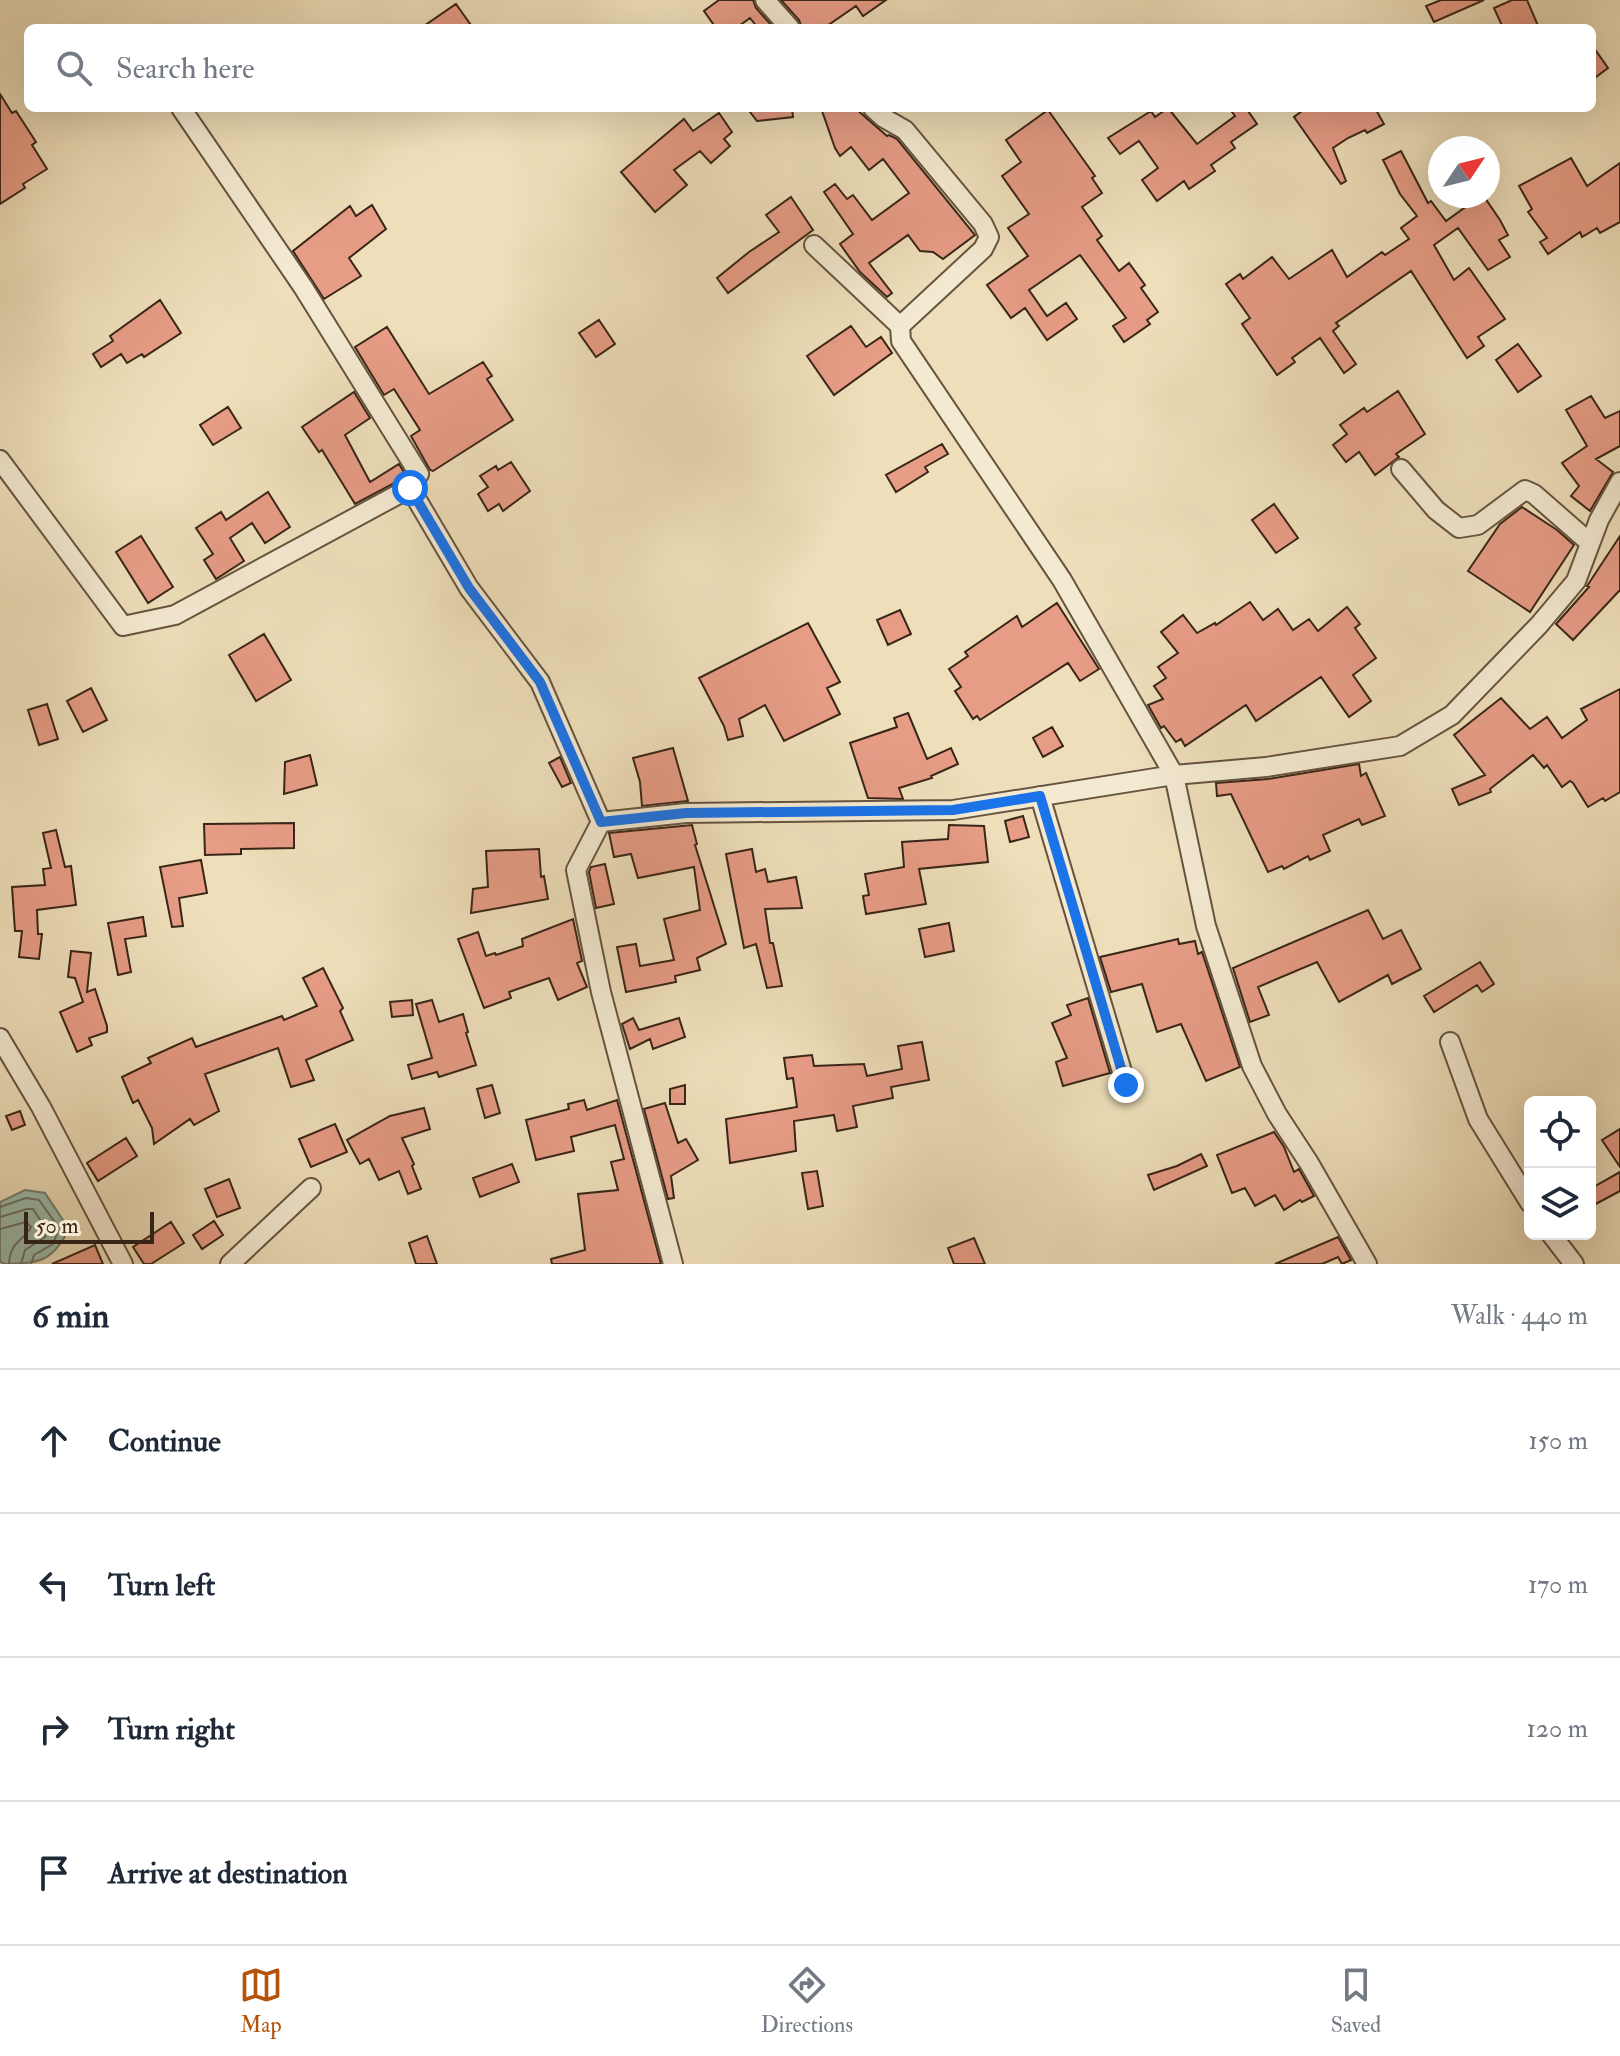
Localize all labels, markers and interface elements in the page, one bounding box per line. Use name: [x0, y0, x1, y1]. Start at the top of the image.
search box: [24, 24, 1596, 112]
icon: search: [52, 46, 96, 90]
text: Search here: [116, 50, 255, 87]
north arrow: [1428, 136, 1500, 208]
route start: [392, 470, 428, 506]
route end: [1108, 1067, 1144, 1103]
map controls: [1524, 1096, 1596, 1240]
button: locate: [1524, 1096, 1596, 1168]
button: layers: [1524, 1168, 1596, 1240]
scale bar: [24, 1208, 154, 1244]
text: 50 m: [36, 1212, 78, 1240]
text: 6 min: [32, 1295, 109, 1338]
text: Walk · 440 m: [1451, 1300, 1588, 1332]
icon: ahead: [32, 1419, 76, 1463]
text: Continue: [108, 1423, 221, 1460]
text: 150 m: [1529, 1425, 1588, 1457]
icon: left: [32, 1563, 76, 1607]
text: Turn left: [108, 1567, 215, 1604]
text: 170 m: [1528, 1569, 1588, 1601]
icon: right: [32, 1707, 76, 1751]
text: Turn right: [108, 1711, 235, 1748]
text: 120 m: [1527, 1713, 1588, 1745]
icon: arrive: [32, 1851, 76, 1895]
text: Arrive at destination: [108, 1855, 348, 1892]
tab: Map: [239, 1963, 283, 2039]
tab: Directions: [761, 1963, 853, 2039]
tab: Saved: [1331, 1963, 1381, 2039]

